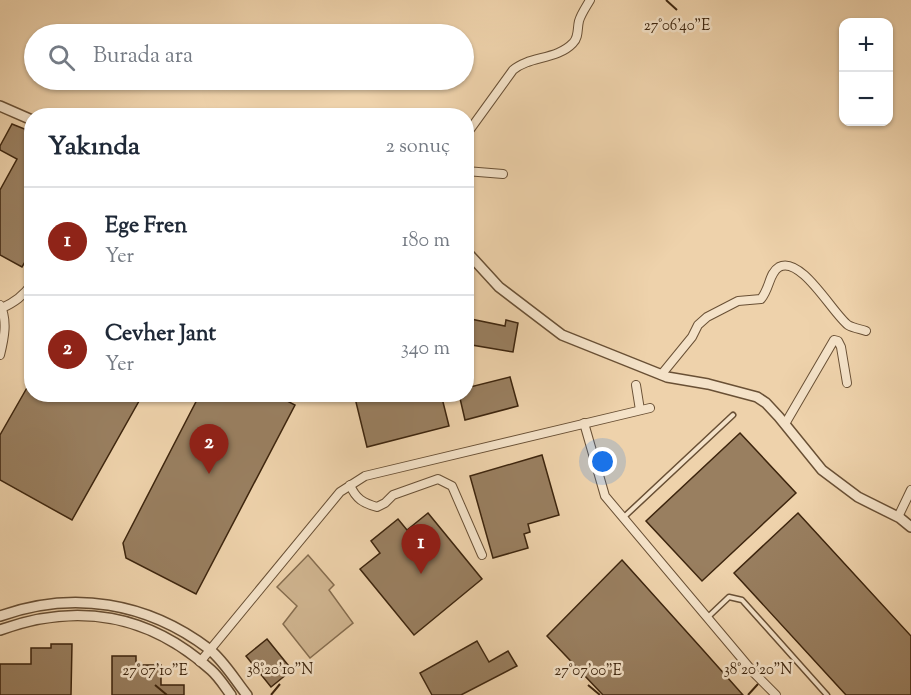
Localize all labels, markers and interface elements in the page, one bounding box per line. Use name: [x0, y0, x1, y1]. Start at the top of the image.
text: 27°06'40"E: [644, 16, 710, 37]
map controls: [839, 18, 893, 126]
button: +: [839, 18, 893, 72]
search box: [24, 24, 474, 90]
icon: search: [45, 41, 78, 74]
text: Burada ara: [93, 41, 193, 73]
button: −: [839, 72, 893, 126]
text: Yakında: [48, 129, 140, 166]
text: 2 sonuç: [385, 133, 450, 162]
text: Ege Fren: [105, 211, 187, 243]
text: 1: [64, 227, 71, 256]
text: 180 m: [402, 227, 450, 256]
text: Yer: [105, 243, 134, 272]
text: Cevher Jant: [105, 319, 216, 351]
text: 2: [63, 335, 72, 364]
text: 340 m: [401, 335, 450, 364]
text: Yer: [105, 351, 134, 380]
pin: 2: [190, 424, 228, 474]
your location: [588, 447, 617, 476]
pin: 1: [402, 524, 440, 574]
text: 38°20'10"N: [247, 660, 313, 681]
text: 38°20'20"N: [724, 660, 792, 681]
text: 27°07'10"E: [122, 661, 188, 682]
text: 27°07'00"E: [554, 661, 622, 682]

